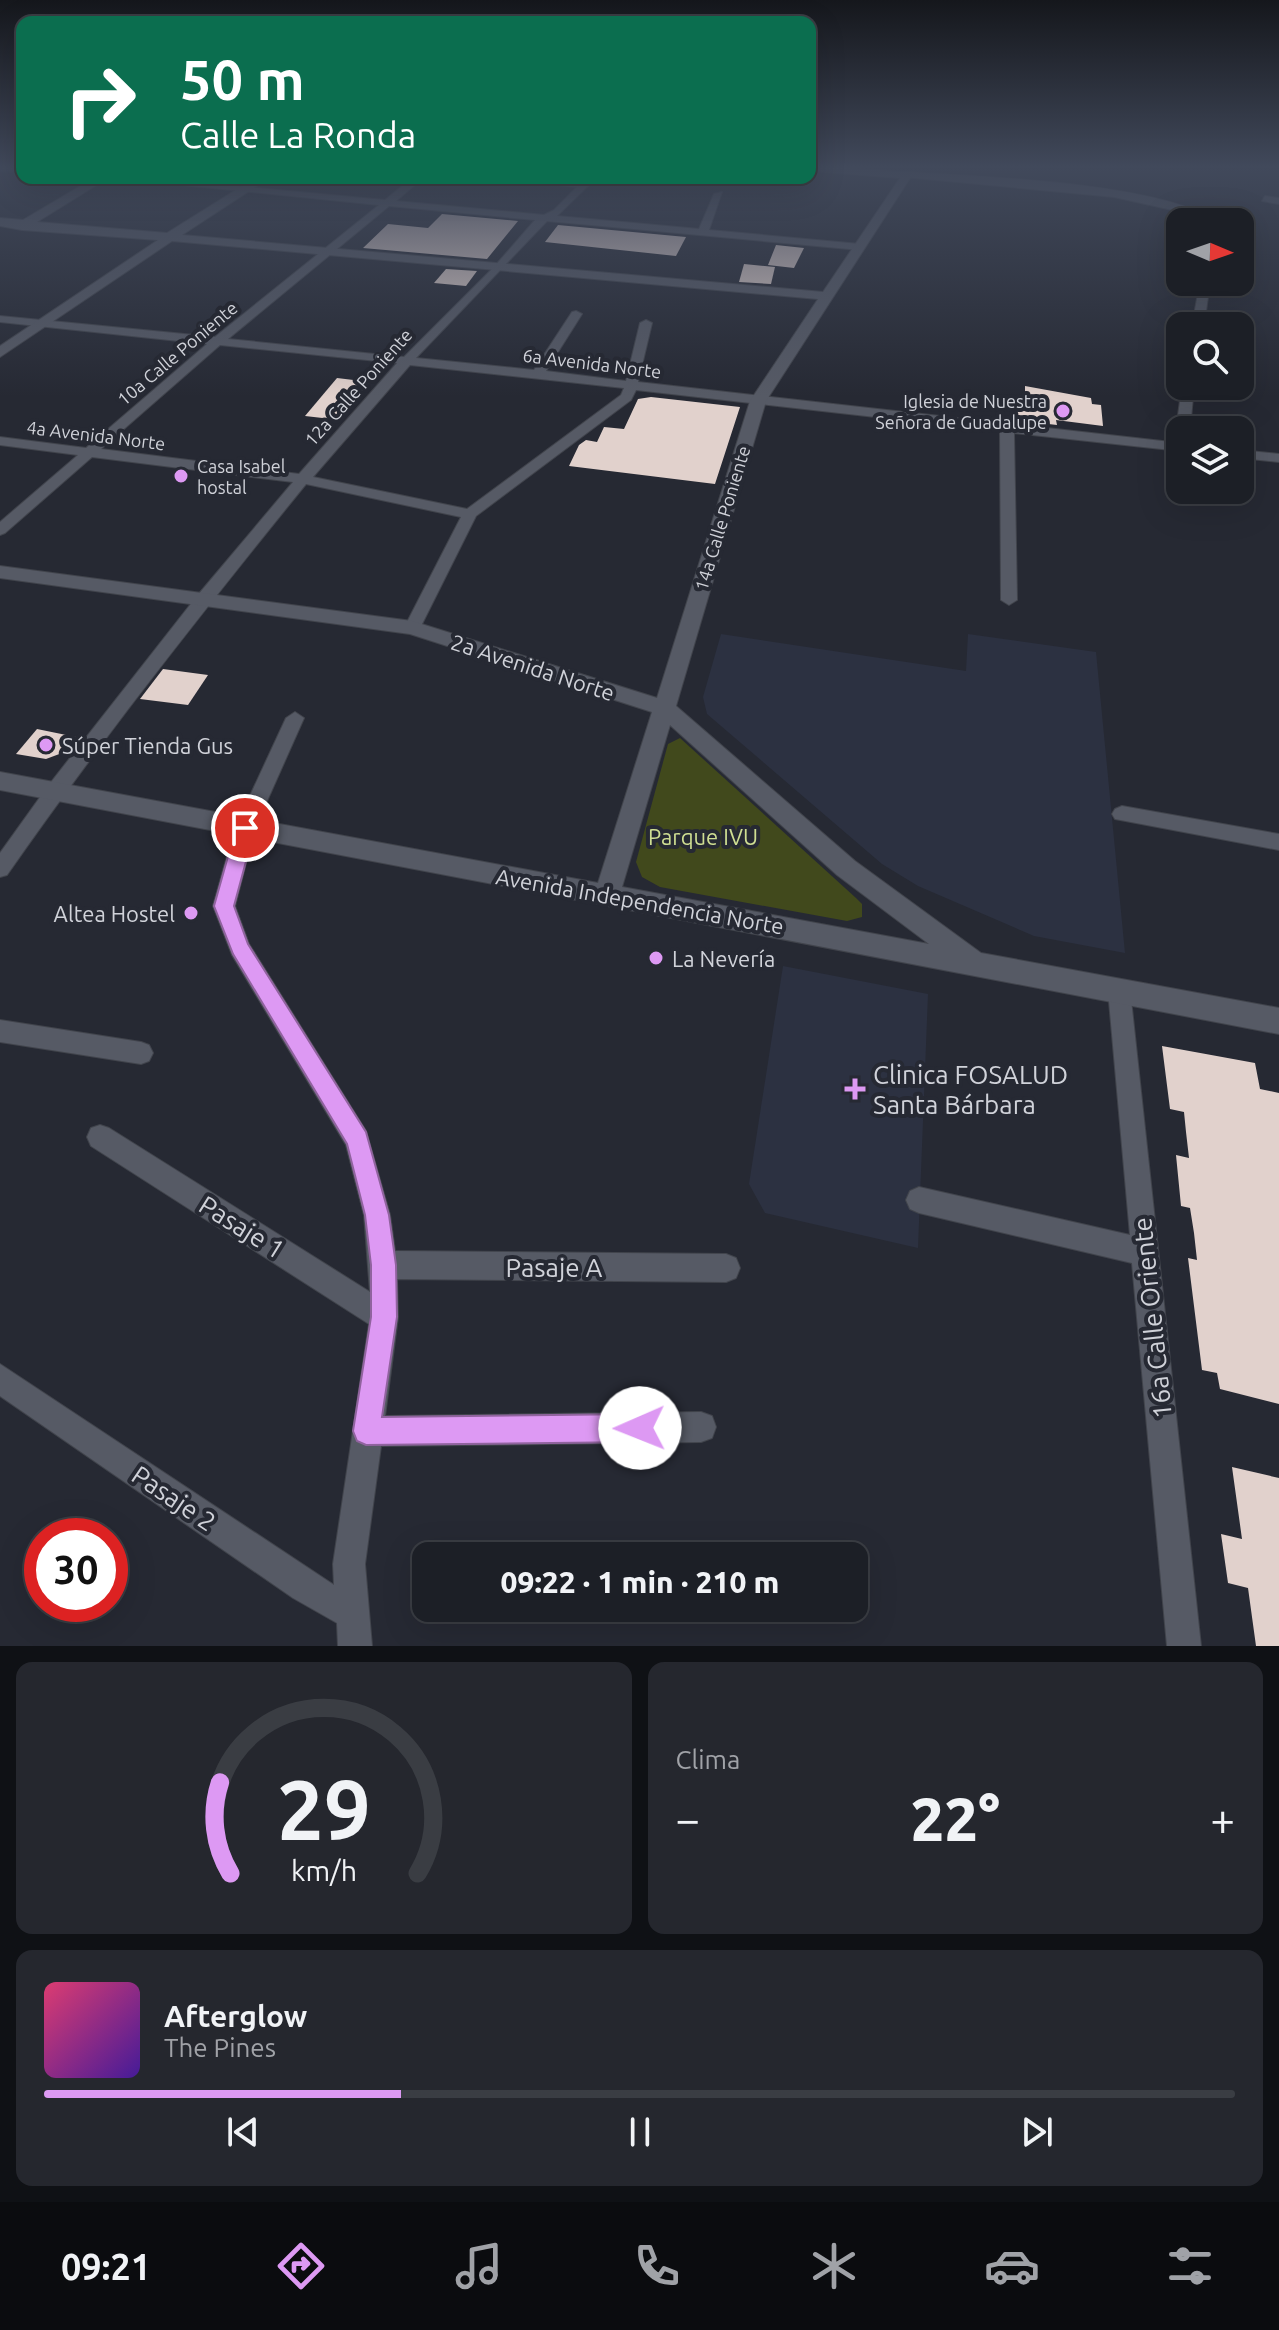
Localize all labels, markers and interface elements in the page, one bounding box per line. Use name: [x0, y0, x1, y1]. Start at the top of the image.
icon: right: [48, 48, 152, 152]
text: 50 m: [180, 48, 305, 111]
text: Calle La Ronda: [180, 114, 416, 155]
north arrow: [1166, 208, 1254, 296]
map controls: [1166, 208, 1254, 504]
street label: 10a Calle Poniente: [113, 297, 241, 409]
button: search: [1166, 312, 1254, 400]
street label: 12a Calle Poniente: [300, 324, 416, 450]
street label: 6a Avenida Norte: [522, 345, 662, 381]
place label: Iglesia de Nuestra Señora de Guadalupe: [875, 391, 1047, 432]
marker: Iglesia de Nuestra Señora de Guadalupe: [1054, 402, 1072, 420]
button: layers: [1166, 416, 1254, 504]
street label: 4a Avenida Norte: [26, 417, 166, 453]
street label: 14a Calle Poniente: [690, 443, 754, 593]
place label: Casa Isabel hostal: [197, 456, 286, 497]
marker: Casa Isabel hostal: [172, 467, 190, 485]
street label: 2a Avenida Norte: [448, 629, 618, 705]
place label: Súper Tienda Gus: [62, 733, 233, 758]
marker: Súper Tienda Gus: [37, 736, 55, 754]
pin: [211, 794, 279, 862]
icon: arrive: [223, 806, 267, 850]
park label: Parque IVU: [648, 824, 758, 849]
street label: Avenida Independencia Norte: [494, 863, 786, 939]
place label: Altea Hostel: [54, 901, 175, 926]
marker: Altea Hostel: [182, 904, 200, 922]
place label: La Nevería: [672, 946, 775, 971]
marker: La Nevería: [647, 949, 665, 967]
place label: Clinica FOSALUD Santa Bárbara: [873, 1060, 1068, 1119]
marker: Clinica FOSALUD Santa Bárbara: [844, 1078, 866, 1100]
street label: Pasaje 1: [194, 1190, 290, 1264]
street label: 16a Calle Oriente: [1127, 1216, 1177, 1420]
street label: Pasaje A: [506, 1253, 603, 1282]
position arrow: [598, 1386, 682, 1470]
street label: Pasaje 2: [127, 1460, 221, 1536]
speed limit sign: 30: [24, 1518, 128, 1622]
text: 09:22 · 1 min · 210 m: [501, 1565, 779, 1599]
text: Clima: [676, 1745, 740, 1774]
text: 29: [277, 1762, 371, 1856]
text: 22°: [911, 1785, 1000, 1852]
text: −: [676, 1794, 700, 1843]
text: +: [1210, 1794, 1235, 1843]
text: km/h: [291, 1854, 357, 1886]
text: Afterglow: [164, 1999, 307, 2033]
text: The Pines: [164, 2033, 276, 2062]
icon: previous: [221, 2110, 265, 2154]
icon: pause: [618, 2110, 662, 2154]
icon: next: [1015, 2110, 1059, 2154]
icon: directions: [273, 2238, 329, 2294]
icon: music: [451, 2238, 507, 2294]
icon: phone: [629, 2238, 685, 2294]
icon: climate: [806, 2238, 862, 2294]
icon: car: [984, 2238, 1040, 2294]
icon: filters: [1162, 2238, 1218, 2294]
text: 09:21: [61, 2246, 151, 2287]

